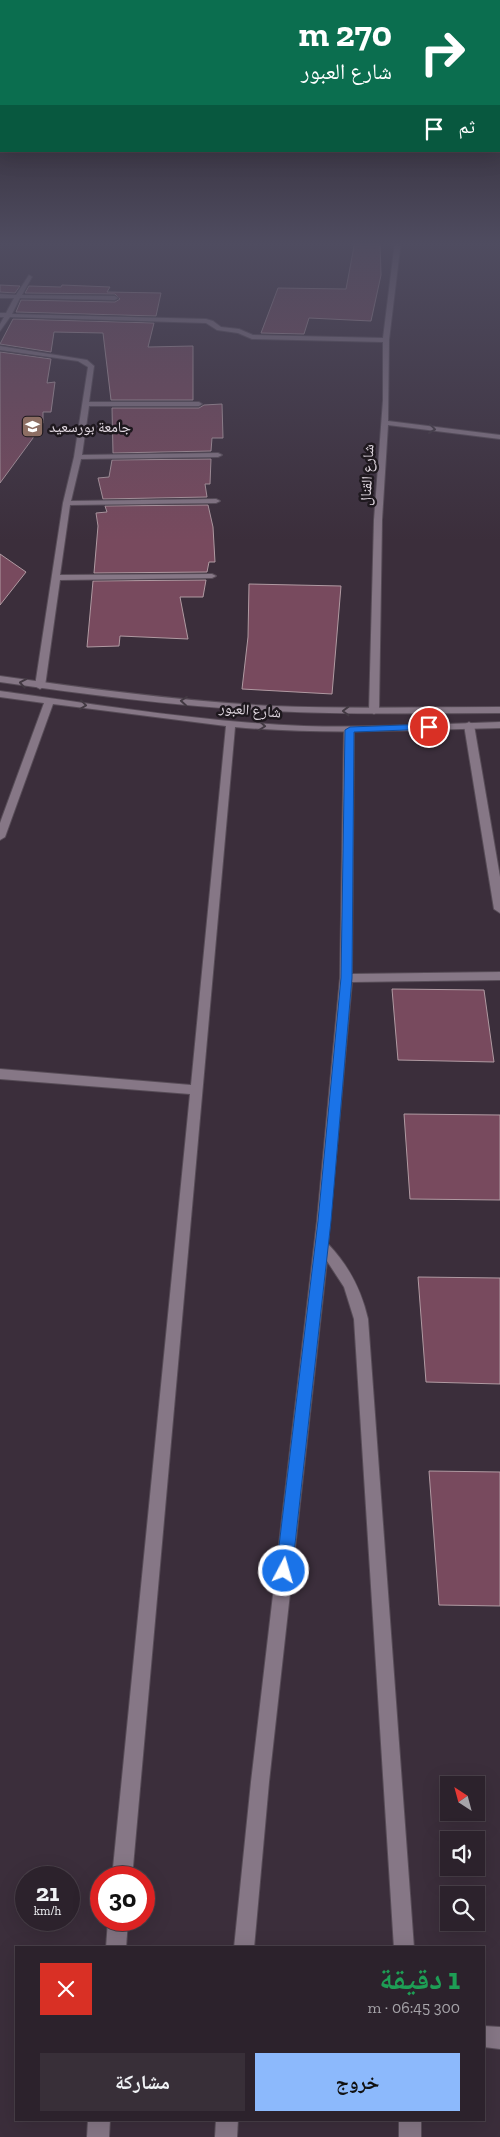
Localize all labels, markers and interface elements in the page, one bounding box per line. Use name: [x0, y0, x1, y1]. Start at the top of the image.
text: 270 m: [299, 13, 392, 55]
icon: right: [410, 20, 475, 85]
text: شارع العبور: [301, 58, 392, 85]
icon: arrive: [420, 115, 448, 143]
text: ثم: [458, 115, 475, 138]
school or university icon: جامعة بورسعيد: [21, 415, 45, 439]
place label: جامعة بورسعيد: [49, 418, 132, 436]
one-way arrow: [429, 423, 437, 434]
street label: شارع القنال: [356, 444, 379, 506]
one-way arrow: [18, 678, 27, 688]
one-way arrow: [180, 696, 188, 707]
street label: شارع العبور: [217, 698, 282, 723]
one-way arrow: [79, 699, 87, 709]
one-way arrow: [342, 706, 350, 716]
pin: [408, 706, 450, 748]
icon: arrive: [415, 713, 443, 741]
one-way arrow: [258, 721, 266, 732]
position arrow: [257, 1544, 309, 1596]
north arrow: [440, 1776, 485, 1821]
map controls: [440, 1776, 485, 1931]
button: sound: [440, 1831, 485, 1876]
speed limit sign: 30: [90, 1866, 155, 1931]
text: 21: [36, 1877, 59, 1907]
button: search: [440, 1886, 485, 1931]
text: km/h: [34, 1904, 61, 1918]
text: 1 دقيقة: [379, 1961, 460, 1997]
button: close: [40, 1963, 92, 2015]
text: 300 m · 06:45: [367, 1998, 460, 2017]
button: مشاركة: [40, 2053, 245, 2111]
button: خروج: [255, 2053, 460, 2111]

